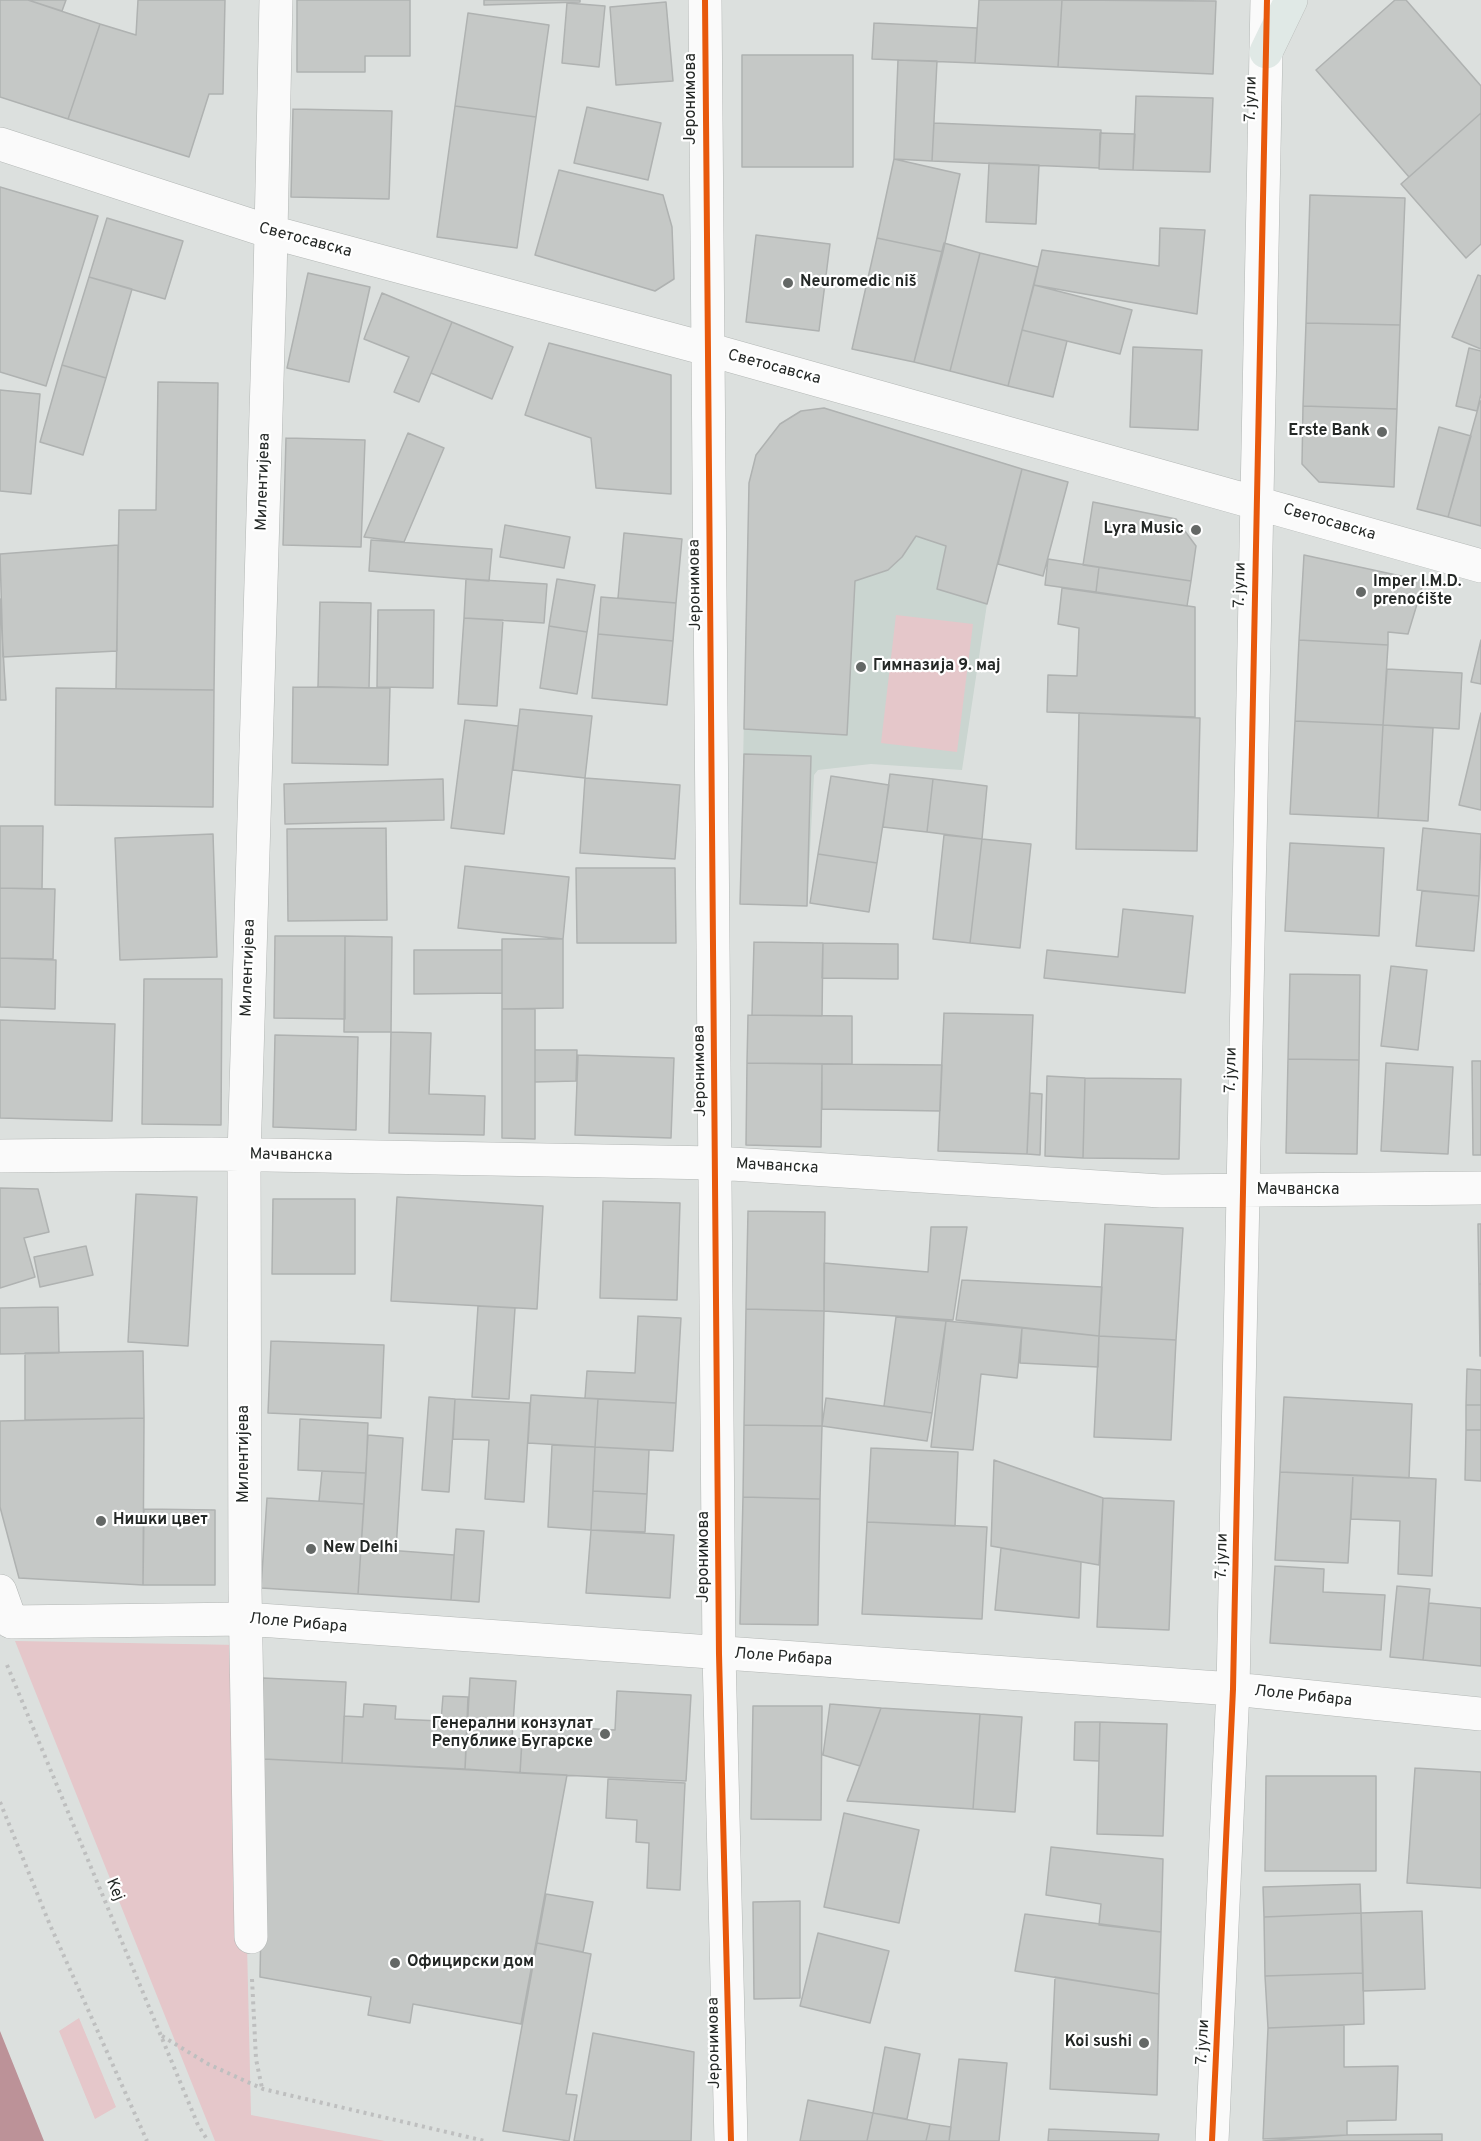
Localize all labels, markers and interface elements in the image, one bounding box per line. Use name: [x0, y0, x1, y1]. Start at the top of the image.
street label: Јеронимова: [682, 53, 702, 145]
street label: 7. јули: [1242, 76, 1262, 122]
street label: Светосавска: [256, 219, 354, 263]
place label: Neuromedic niš: [800, 273, 917, 293]
marker: Neuromedic niš: [781, 276, 795, 290]
street label: Светосавска: [725, 346, 823, 390]
place label: Erste Bank: [1288, 422, 1370, 442]
marker: Erste Bank: [1375, 425, 1389, 439]
street label: Милентијева: [253, 433, 275, 531]
street label: Светосавска: [1280, 501, 1378, 545]
place label: Lyra Music: [1104, 520, 1184, 540]
marker: Lyra Music: [1189, 523, 1203, 537]
street label: Јеронимова: [686, 539, 706, 631]
street label: 7. јули: [1231, 562, 1251, 608]
place label: Imper I.M.D. prenoćište: [1373, 573, 1462, 611]
marker: Imper I.M.D. prenoćište: [1354, 585, 1368, 599]
place label: Гимназија 9. мај: [873, 657, 1000, 677]
marker: Гимназија 9. мај: [854, 660, 868, 674]
street label: Милентијева: [238, 919, 260, 1017]
street label: Јеронимова: [691, 1025, 711, 1117]
street label: 7. јули: [1222, 1047, 1242, 1093]
street label: Мачванска: [249, 1146, 333, 1166]
street label: Мачванска: [735, 1155, 819, 1179]
street label: Мачванска: [1257, 1181, 1339, 1201]
street label: Милентијева: [235, 1405, 255, 1503]
place label: Нишки цвет: [113, 1511, 208, 1531]
street label: Јеронимова: [695, 1511, 715, 1603]
marker: Нишки цвет: [94, 1514, 108, 1528]
street label: 7. јули: [1213, 1533, 1233, 1579]
place label: New Delhi: [323, 1539, 398, 1559]
marker: New Delhi: [304, 1542, 318, 1556]
street label: Лоле Рибара: [248, 1610, 348, 1638]
street label: Лоле Рибара: [733, 1645, 833, 1671]
street label: Лоле Рибара: [1253, 1682, 1353, 1712]
place label: Генерални конзулат Републике Бугарске: [432, 1715, 593, 1753]
marker: Генерални конзулат Републике Бугарске: [598, 1727, 612, 1741]
street label: Кеј: [101, 1876, 127, 1904]
place label: Официрски дом: [407, 1953, 534, 1973]
marker: Официрски дом: [388, 1956, 402, 1970]
street label: Јеронимова: [705, 1997, 725, 2089]
street label: 7. јули: [1193, 2019, 1215, 2065]
place label: Koi sushi: [1065, 2033, 1132, 2053]
marker: Koi sushi: [1137, 2036, 1151, 2050]

